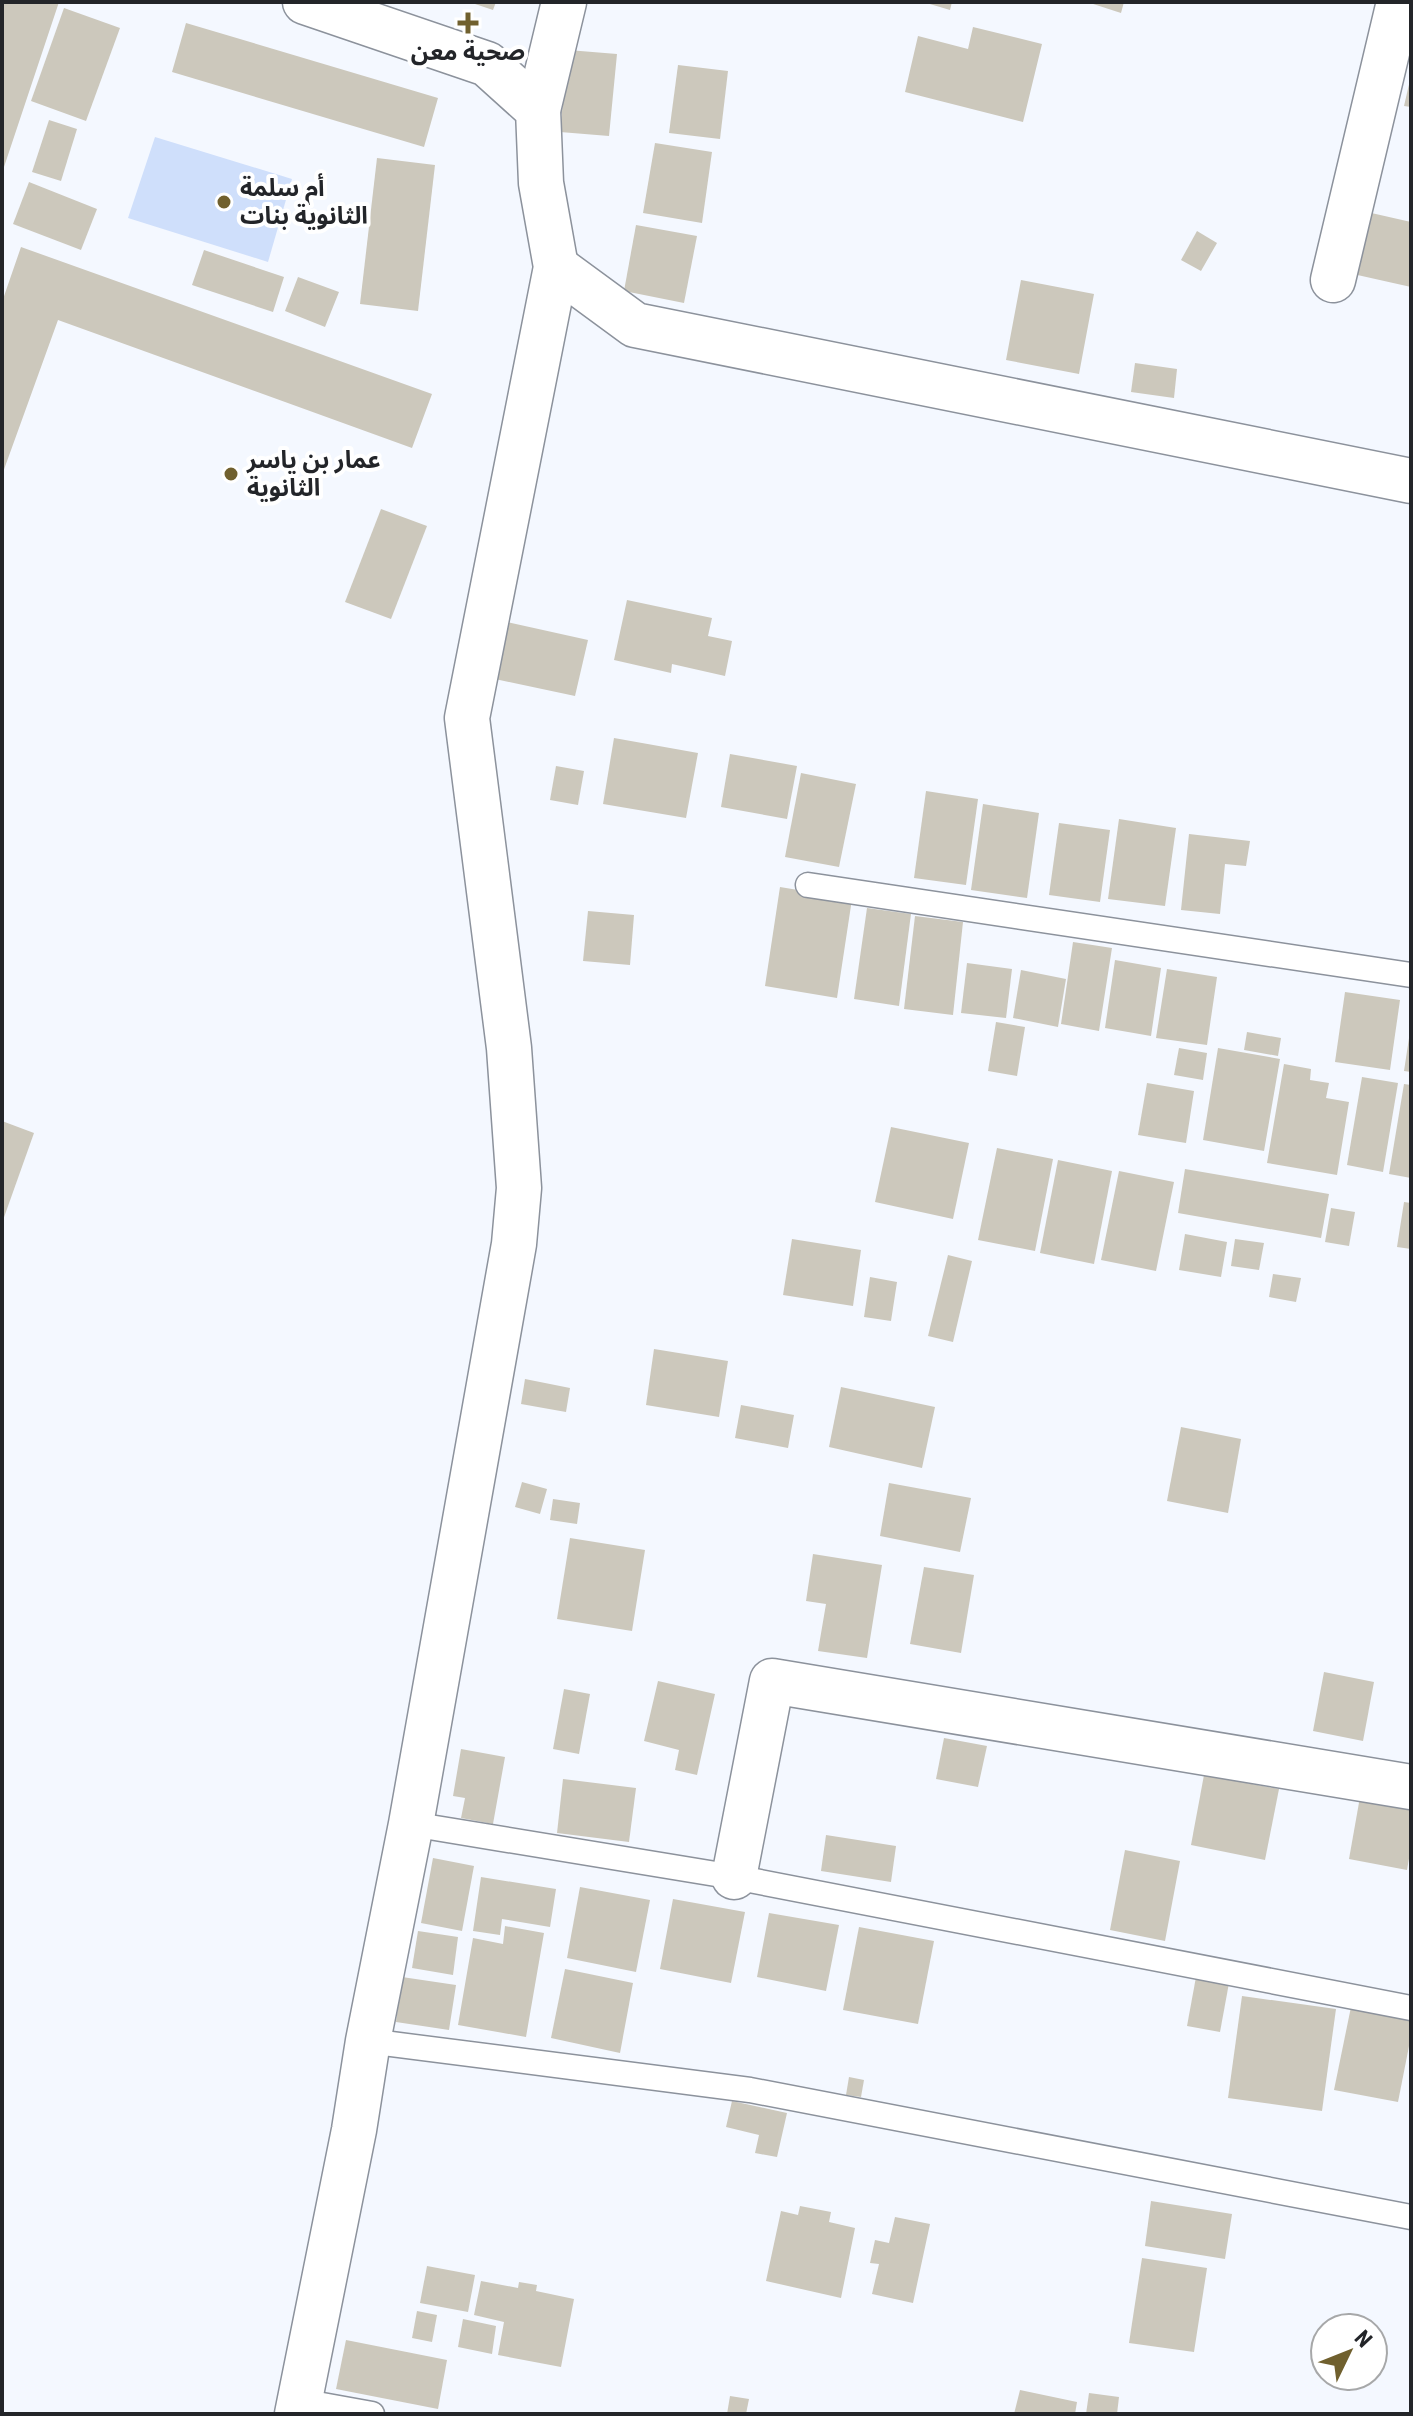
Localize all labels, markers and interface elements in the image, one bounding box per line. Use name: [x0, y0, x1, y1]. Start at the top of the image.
marker: صحية معن: [457, 12, 479, 34]
place label: صحية معن: [411, 38, 525, 66]
place label: أم سلمة الثانوية بنات: [240, 173, 368, 230]
marker: أم سلمة الثانوية بنات: [215, 193, 233, 211]
place label: عمار بن ياسر الثانوية: [246, 446, 381, 502]
marker: عمار بن ياسر الثانوية: [222, 465, 240, 483]
north arrow: [1309, 2312, 1389, 2392]
text: N: [1350, 2325, 1377, 2352]

